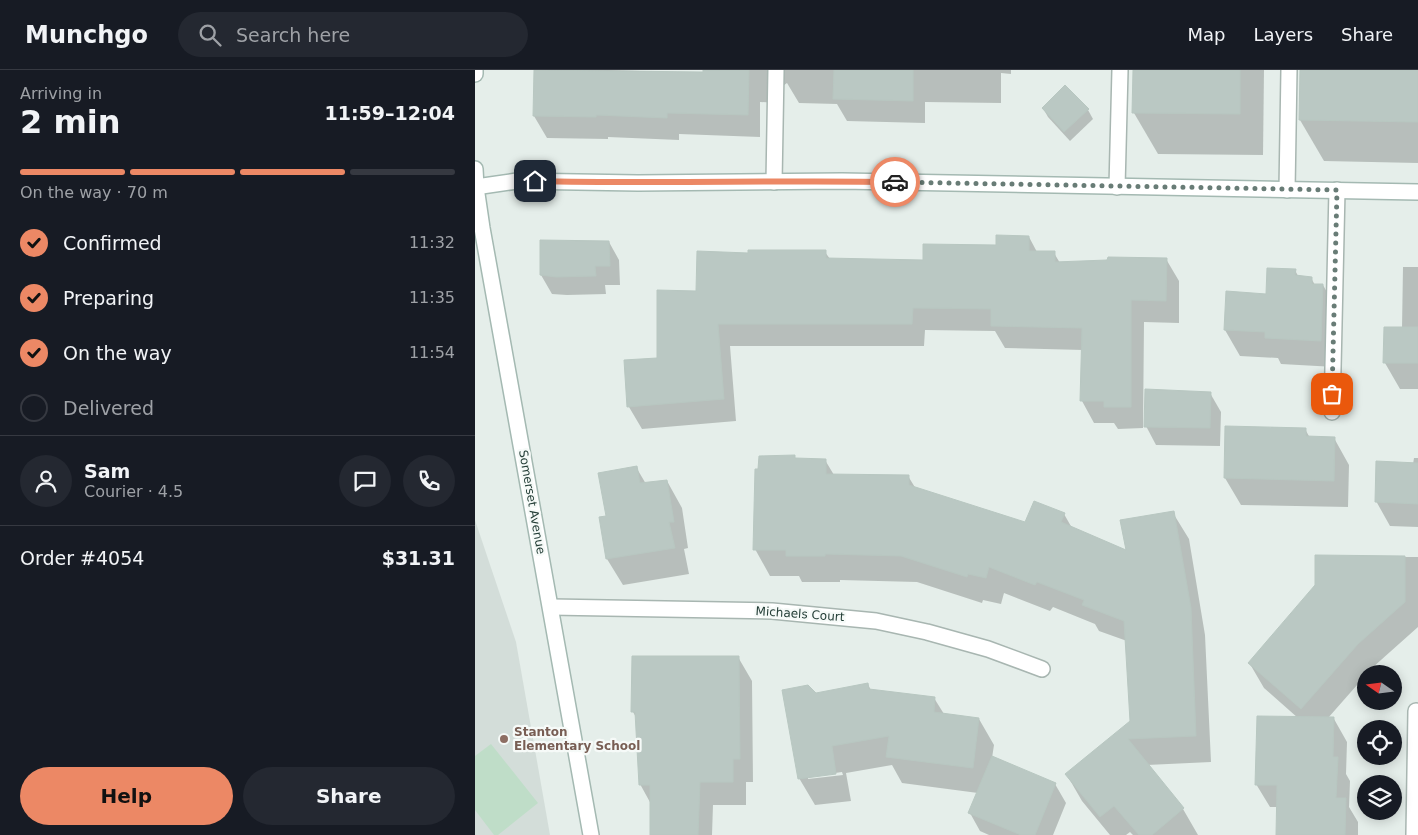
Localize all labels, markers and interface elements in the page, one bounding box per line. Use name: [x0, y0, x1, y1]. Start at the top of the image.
search box: [178, 12, 528, 57]
text: Munchgo: [25, 21, 148, 49]
icon: search: [196, 21, 224, 49]
text: Search here: [236, 24, 350, 46]
text: Map: [1187, 24, 1225, 45]
text: Layers: [1253, 24, 1313, 45]
text: Share: [1341, 24, 1393, 45]
text: Arriving in: [20, 84, 102, 103]
text: 11:59–12:04: [325, 102, 455, 124]
text: 2 min: [20, 103, 121, 141]
courier: [870, 157, 920, 207]
pin: [514, 160, 556, 202]
icon: home: [521, 167, 549, 195]
icon: car: [881, 168, 909, 196]
text: On the way · 70 m: [20, 183, 168, 202]
icon: check: [20, 229, 48, 257]
text: Confirmed: [63, 232, 162, 254]
text: 11:32: [409, 233, 455, 252]
icon: check: [20, 284, 48, 312]
text: Preparing: [63, 287, 154, 309]
text: 11:35: [409, 288, 455, 307]
icon: check: [20, 339, 48, 367]
text: On the way: [63, 342, 172, 364]
text: 11:54: [409, 343, 455, 362]
pin: [1311, 373, 1353, 415]
icon: bag: [1318, 380, 1346, 408]
text: Delivered: [63, 397, 154, 419]
street label: Somerset Avenue: [516, 449, 548, 555]
button: person: [20, 455, 72, 507]
button: chat: [339, 455, 391, 507]
button: phone: [403, 455, 455, 507]
text: Sam: [84, 460, 130, 482]
text: Courier · 4.5: [84, 482, 183, 501]
text: Order #4054: [20, 547, 144, 569]
text: $31.31: [382, 547, 455, 569]
street label: Michaels Court: [755, 604, 845, 624]
north arrow: [1357, 665, 1403, 710]
map controls: [1357, 665, 1402, 820]
button: locate: [1357, 720, 1402, 765]
place label: Stanton Elementary School: [514, 725, 640, 753]
marker: Stanton Elementary School: [498, 733, 510, 745]
button: Help: [20, 767, 233, 825]
button: Share: [243, 767, 455, 825]
button: layers: [1357, 775, 1402, 820]

